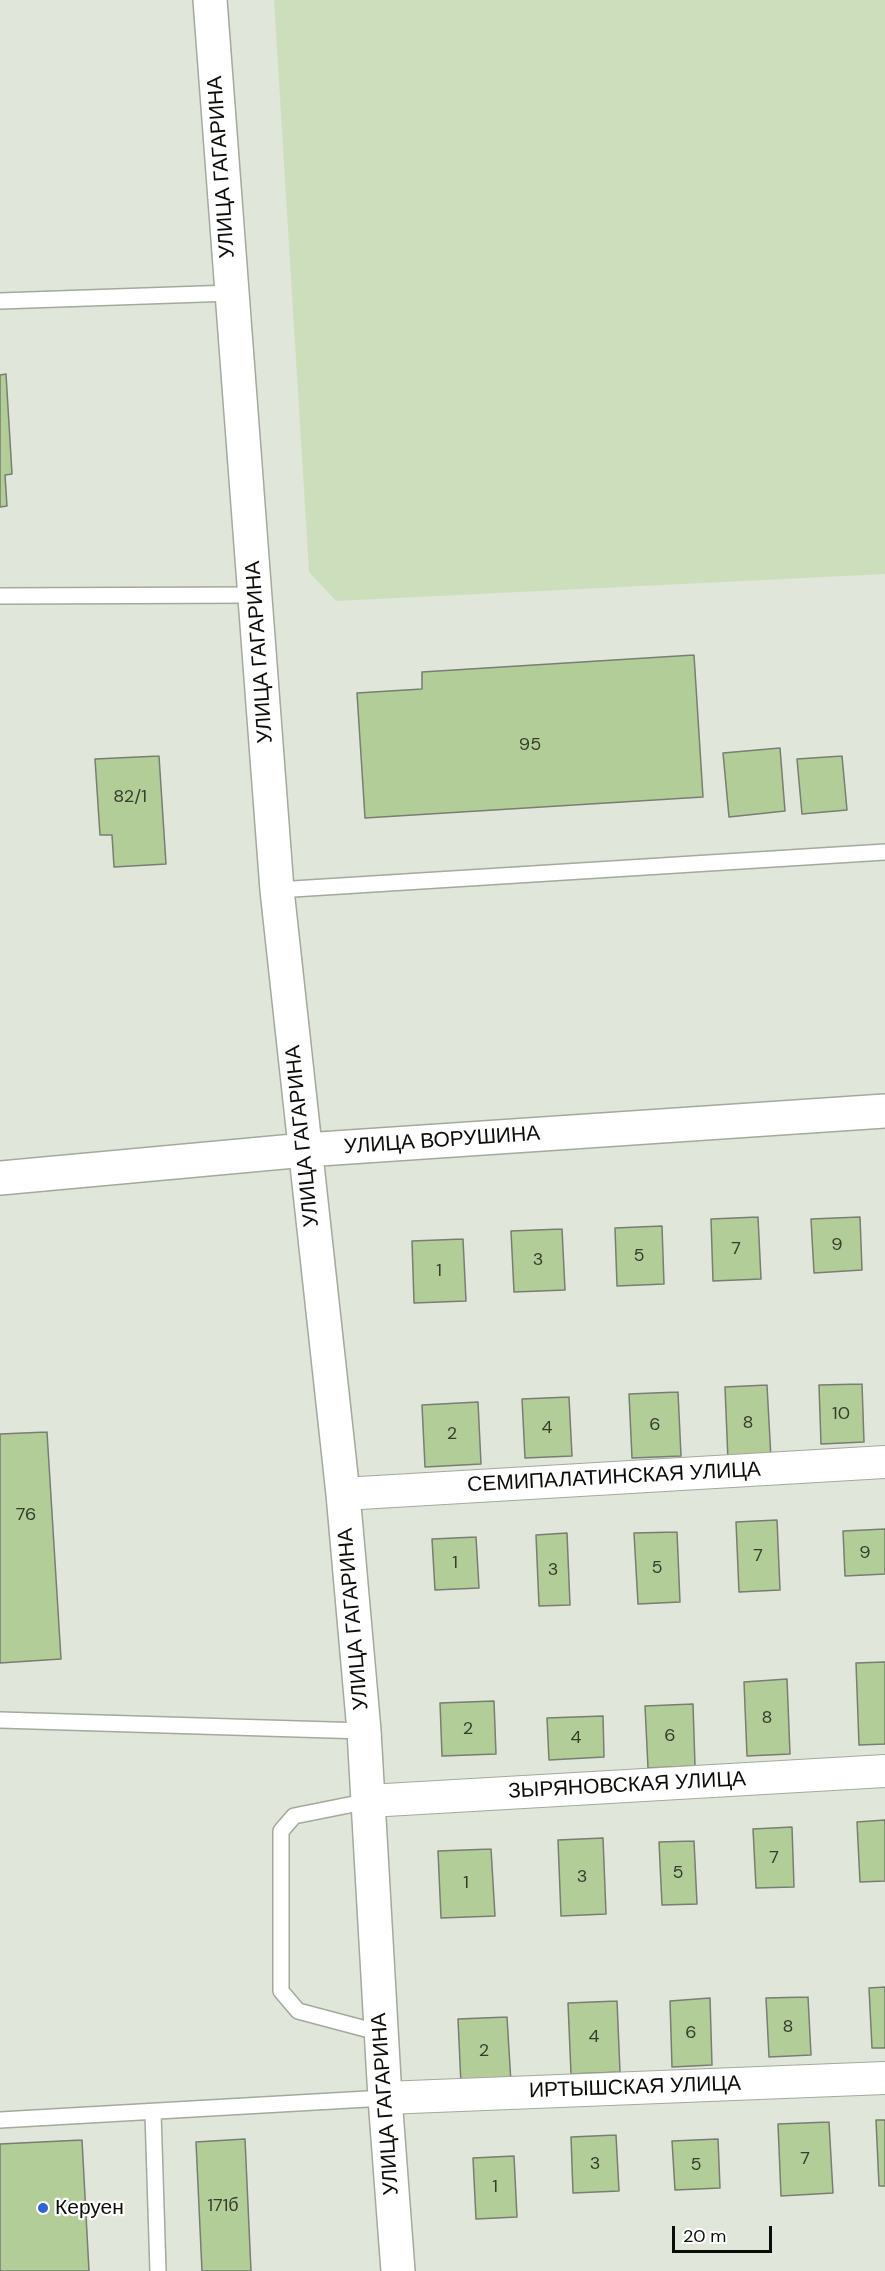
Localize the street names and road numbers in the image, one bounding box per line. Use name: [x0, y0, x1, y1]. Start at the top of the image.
street label: УЛИЦА ГАГАРИНА: [203, 75, 241, 259]
street label: УЛИЦА ГАГАРИНА: [241, 560, 279, 744]
street label: УЛИЦА ГАГАРИНА: [281, 1044, 325, 1228]
street label: УЛИЦА ВОРУШИНА: [343, 1122, 541, 1160]
street label: СЕМИПАЛАТИНСКАЯ УЛИЦА: [467, 1458, 761, 1498]
street label: УЛИЦА ГАГАРИНА: [333, 1527, 375, 1711]
street label: ЗЫРЯНОВСКАЯ УЛИЦА: [507, 1767, 747, 1805]
street label: УЛИЦА ГАГАРИНА: [367, 2012, 405, 2196]
street label: ИРТЫШСКАЯ УЛИЦА: [529, 2072, 741, 2104]

